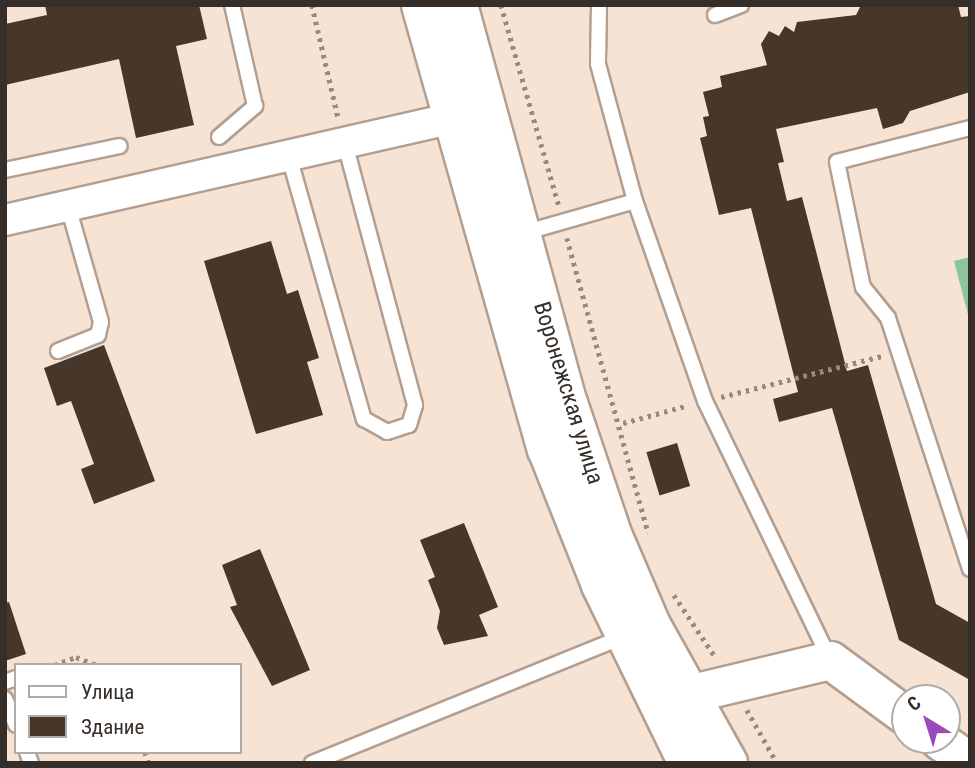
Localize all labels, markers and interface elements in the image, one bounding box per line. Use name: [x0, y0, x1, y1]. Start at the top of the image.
street label: Воронежская улица: [527, 298, 609, 488]
legend: [14, 663, 242, 754]
text: Улица: [81, 680, 134, 704]
north arrow: [891, 684, 961, 754]
text: С: [903, 691, 925, 716]
text: Здание: [81, 715, 144, 739]

